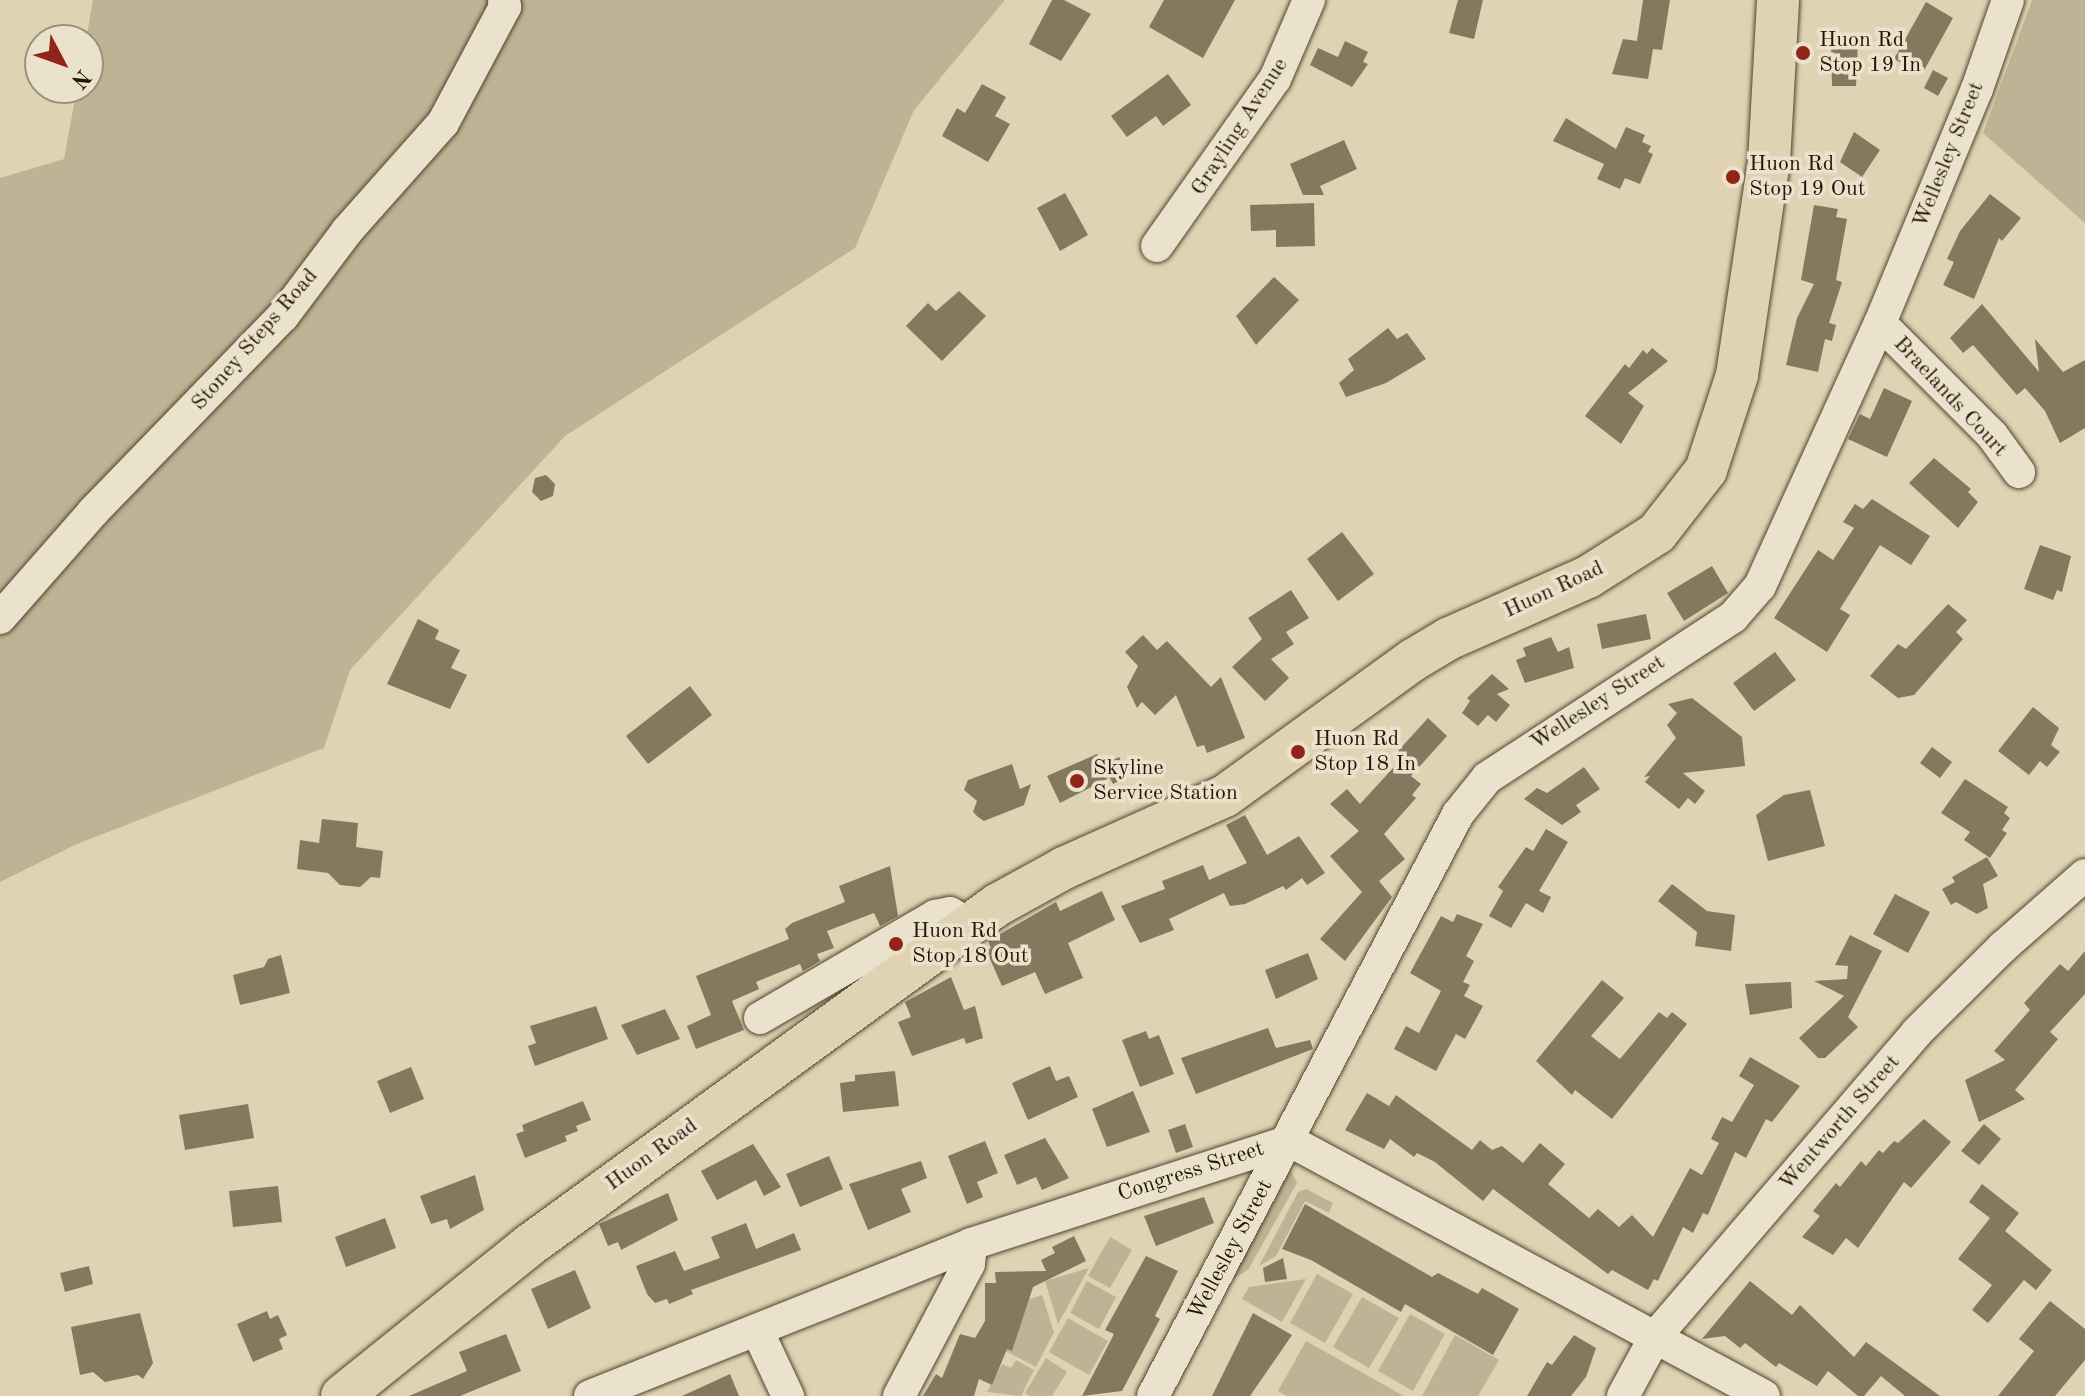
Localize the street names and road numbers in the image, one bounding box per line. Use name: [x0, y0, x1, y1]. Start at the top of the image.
street label: Grayling Avenue: [1186, 53, 1294, 201]
street label: Wellesley Street: [1908, 78, 1990, 232]
street label: Stoney Steps Road: [186, 264, 324, 416]
street label: Braelands Court: [1887, 331, 2013, 463]
street label: Huon Road: [1500, 555, 1608, 625]
street label: Wellesley Street: [1526, 650, 1670, 756]
street label: Wentworth Street: [1774, 1050, 1906, 1196]
street label: Huon Road: [601, 1113, 703, 1197]
street label: Congress Street: [1115, 1136, 1267, 1208]
street label: Wellesley Street: [1183, 1175, 1279, 1325]

